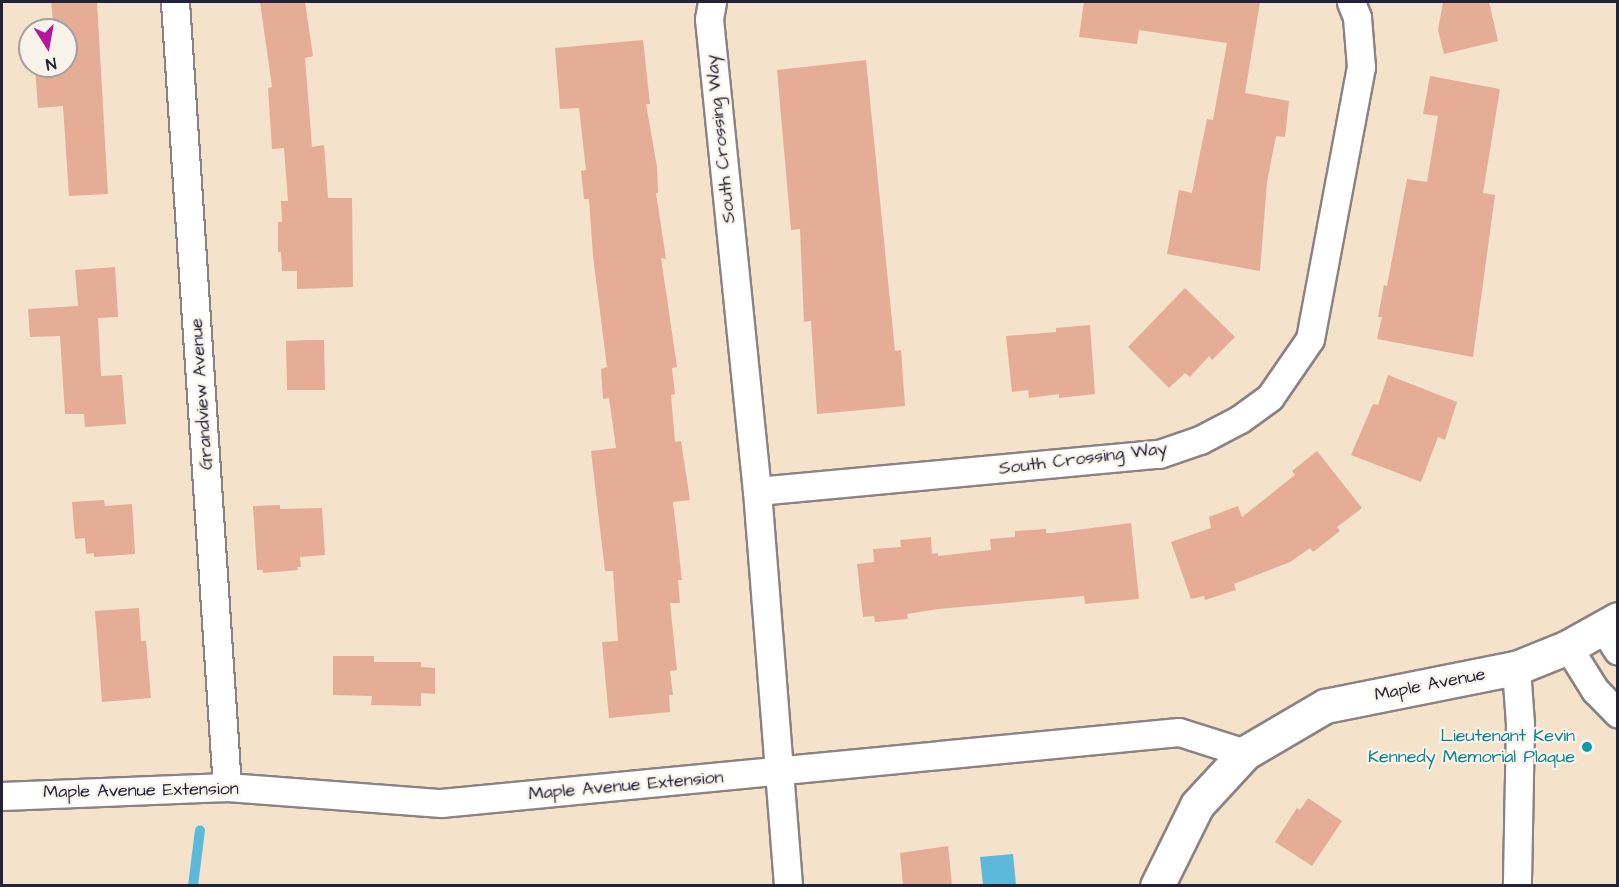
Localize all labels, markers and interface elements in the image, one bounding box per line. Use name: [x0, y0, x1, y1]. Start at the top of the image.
north arrow: [18, 18, 78, 78]
text: N: [44, 52, 58, 75]
street label: South Crossing Way: [701, 54, 741, 224]
street label: Grandview Avenue: [186, 318, 218, 470]
street label: South Crossing Way: [998, 438, 1168, 480]
street label: Maple Avenue: [1373, 664, 1487, 706]
place label: Lieutenant Kevin Kennedy Memorial Plaque: [1368, 726, 1575, 768]
marker: Lieutenant Kevin Kennedy Memorial Plaque: [1580, 740, 1594, 754]
street label: Maple Avenue Extension: [528, 767, 724, 805]
street label: Maple Avenue Extension: [43, 778, 239, 804]

